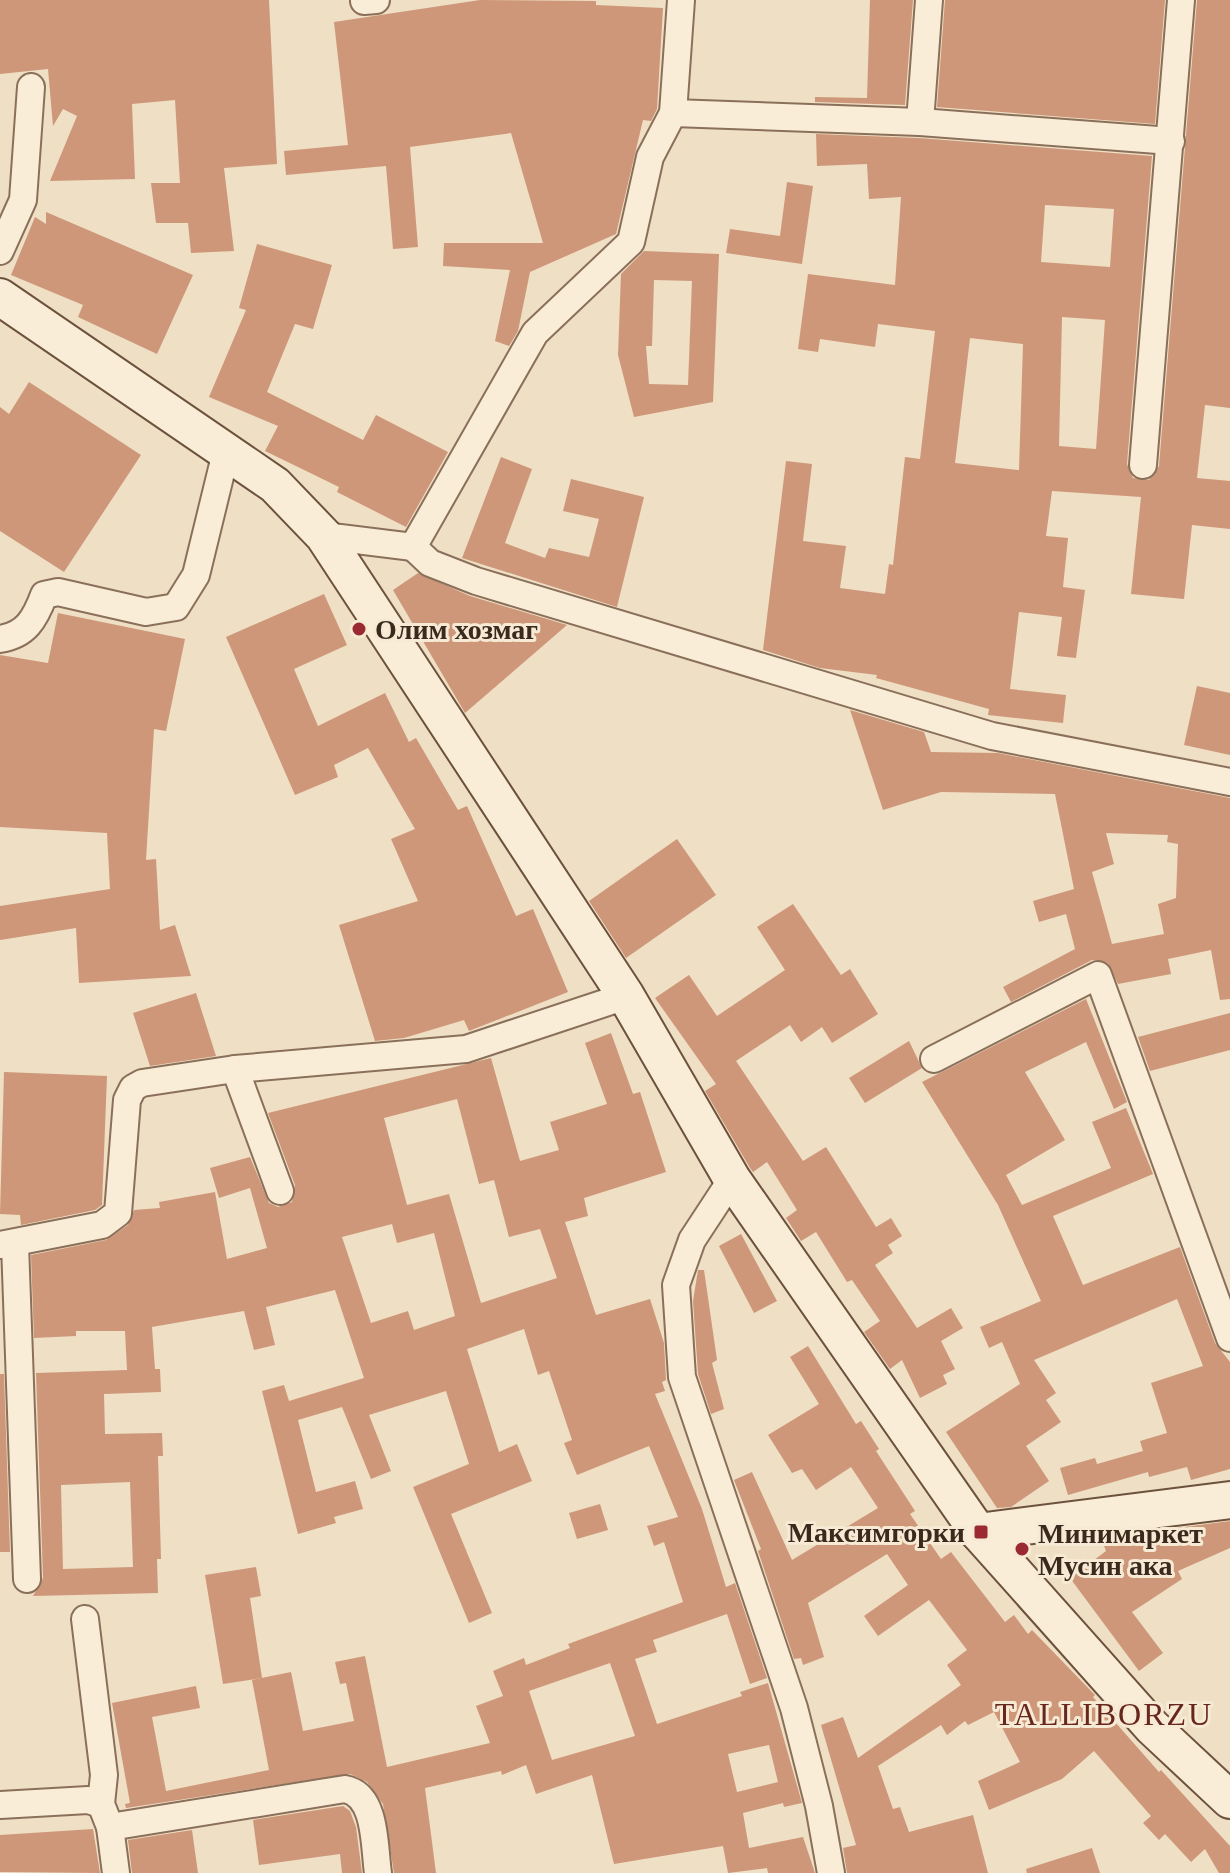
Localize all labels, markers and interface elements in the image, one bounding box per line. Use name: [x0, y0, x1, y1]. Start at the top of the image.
place label: Олим хозмаг: [375, 614, 538, 645]
marker: Олим хозмаг: [350, 620, 368, 638]
place label: Максимгорки: [788, 1517, 965, 1548]
place label: Минимаркет Мусин ака: [1038, 1518, 1203, 1581]
marker: Максимгорки: [972, 1523, 990, 1541]
marker: Минимаркет Мусин ака: [1013, 1540, 1031, 1558]
district label: TALLIBORZU: [995, 1696, 1213, 1732]

